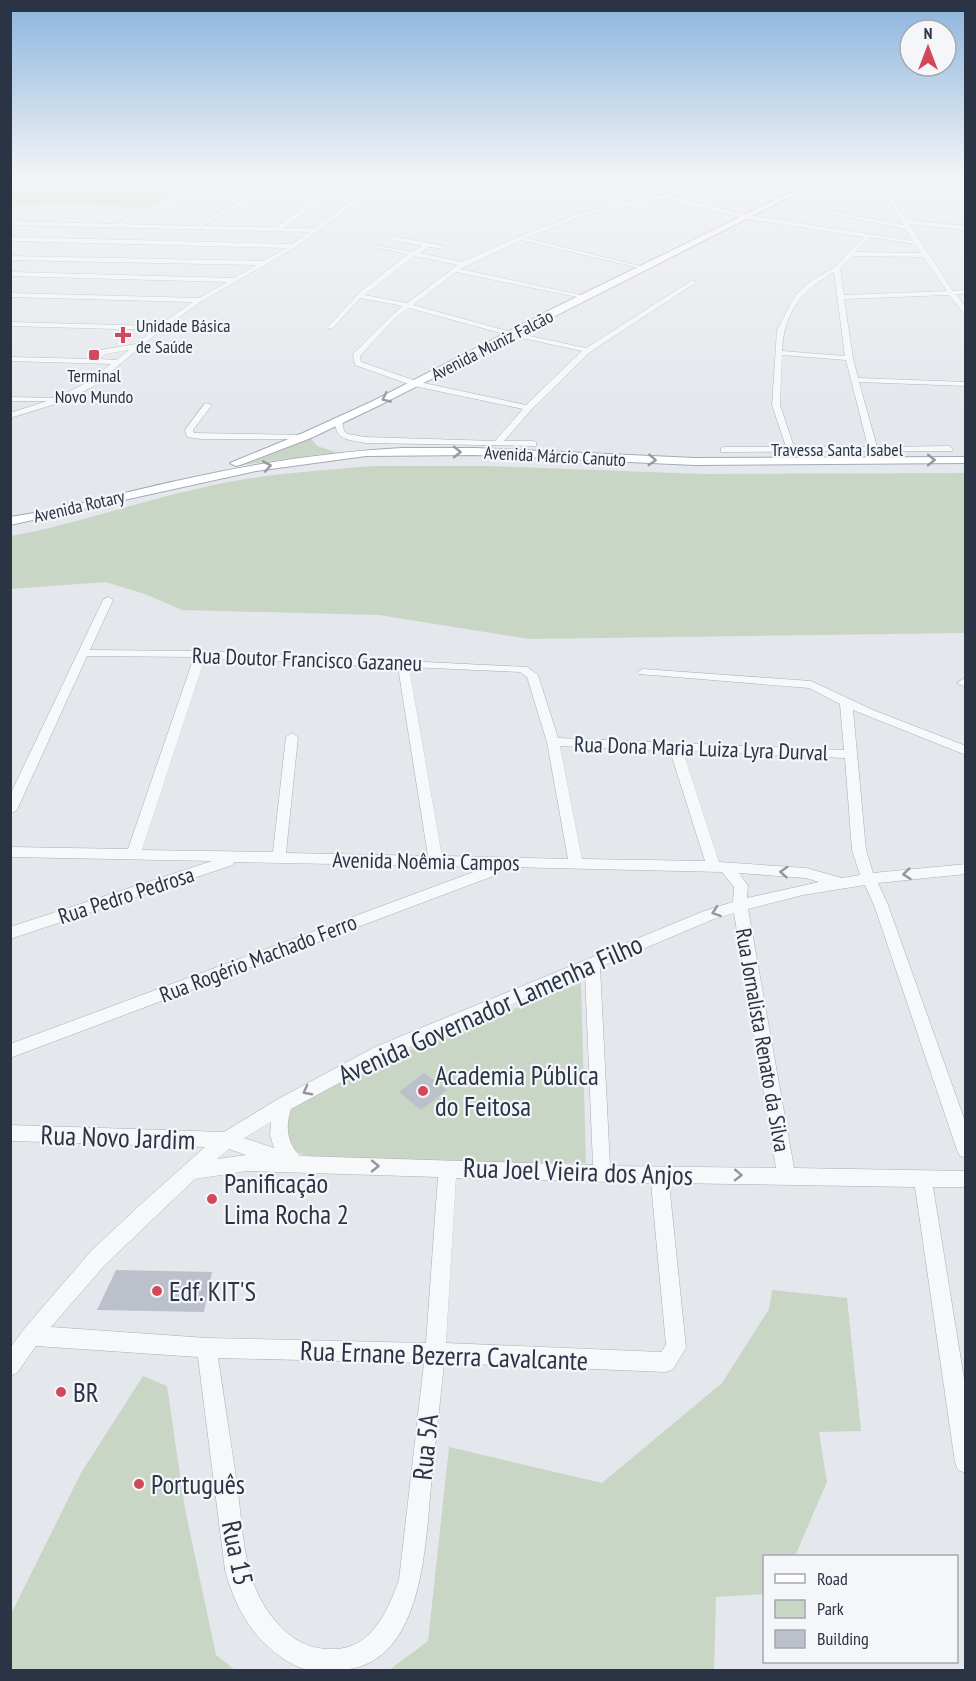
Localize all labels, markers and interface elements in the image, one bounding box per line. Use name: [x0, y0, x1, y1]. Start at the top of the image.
north arrow: [898, 18, 958, 78]
text: N: [924, 23, 932, 43]
street label: Avenida Muniz Falcão: [427, 304, 557, 386]
place label: Unidade Básica de Saúde: [136, 314, 231, 358]
marker: Unidade Básica de Saúde: [114, 326, 132, 344]
marker: Terminal Novo Mundo: [87, 348, 101, 362]
place label: Terminal Novo Mundo: [55, 364, 134, 408]
one-way arrow: [381, 390, 392, 402]
street label: Travessa Santa Isabel: [771, 438, 904, 461]
street label: Avenida Márcio Canuto: [483, 441, 627, 471]
one-way arrow: [453, 446, 462, 458]
one-way arrow: [647, 454, 656, 467]
one-way arrow: [926, 454, 935, 466]
one-way arrow: [262, 460, 272, 472]
street label: Avenida Rotary: [31, 484, 127, 528]
street label: Rua Doutor Francisco Gazaneu: [192, 641, 422, 677]
street label: Rua Dona Maria Luiza Lyra Durval: [574, 730, 829, 766]
street label: Avenida Noêmia Campos: [332, 845, 520, 877]
street label: Rua Pedro Pedrosa: [54, 860, 198, 930]
one-way arrow: [780, 865, 789, 878]
one-way arrow: [903, 867, 912, 880]
one-way arrow: [711, 905, 722, 918]
street label: Rua Rogério Machado Ferro: [155, 907, 361, 1009]
street label: Avenida Governador Lamenha Filho: [332, 926, 648, 1092]
street label: Rua Jornalista Renato da Silva: [730, 926, 796, 1154]
place label: Academia Pública do Feitosa: [435, 1058, 599, 1123]
one-way arrow: [303, 1084, 313, 1095]
marker: Academia Pública do Feitosa: [416, 1084, 430, 1098]
street label: Rua Novo Jardim: [40, 1117, 196, 1157]
street label: Rua Joel Vieira dos Anjos: [463, 1150, 693, 1192]
one-way arrow: [370, 1160, 379, 1172]
place label: Panificação Lima Rocha 2: [224, 1166, 349, 1231]
one-way arrow: [733, 1169, 742, 1181]
marker: Panificação Lima Rocha 2: [205, 1192, 219, 1206]
place label: Edf. KIT'S: [169, 1274, 256, 1308]
marker: Edf. KIT'S: [150, 1284, 164, 1298]
street label: Rua Ernane Bezerra Cavalcante: [299, 1333, 589, 1377]
place label: BR: [73, 1375, 99, 1409]
marker: BR: [54, 1385, 68, 1399]
street label: Rua 5A: [405, 1412, 445, 1482]
place label: Português: [151, 1467, 245, 1501]
marker: Português: [132, 1477, 146, 1491]
street label: Rua 15: [215, 1517, 261, 1589]
legend: [763, 1555, 958, 1663]
text: Road: [817, 1567, 848, 1590]
text: Park: [817, 1597, 844, 1620]
text: Building: [817, 1627, 869, 1650]

